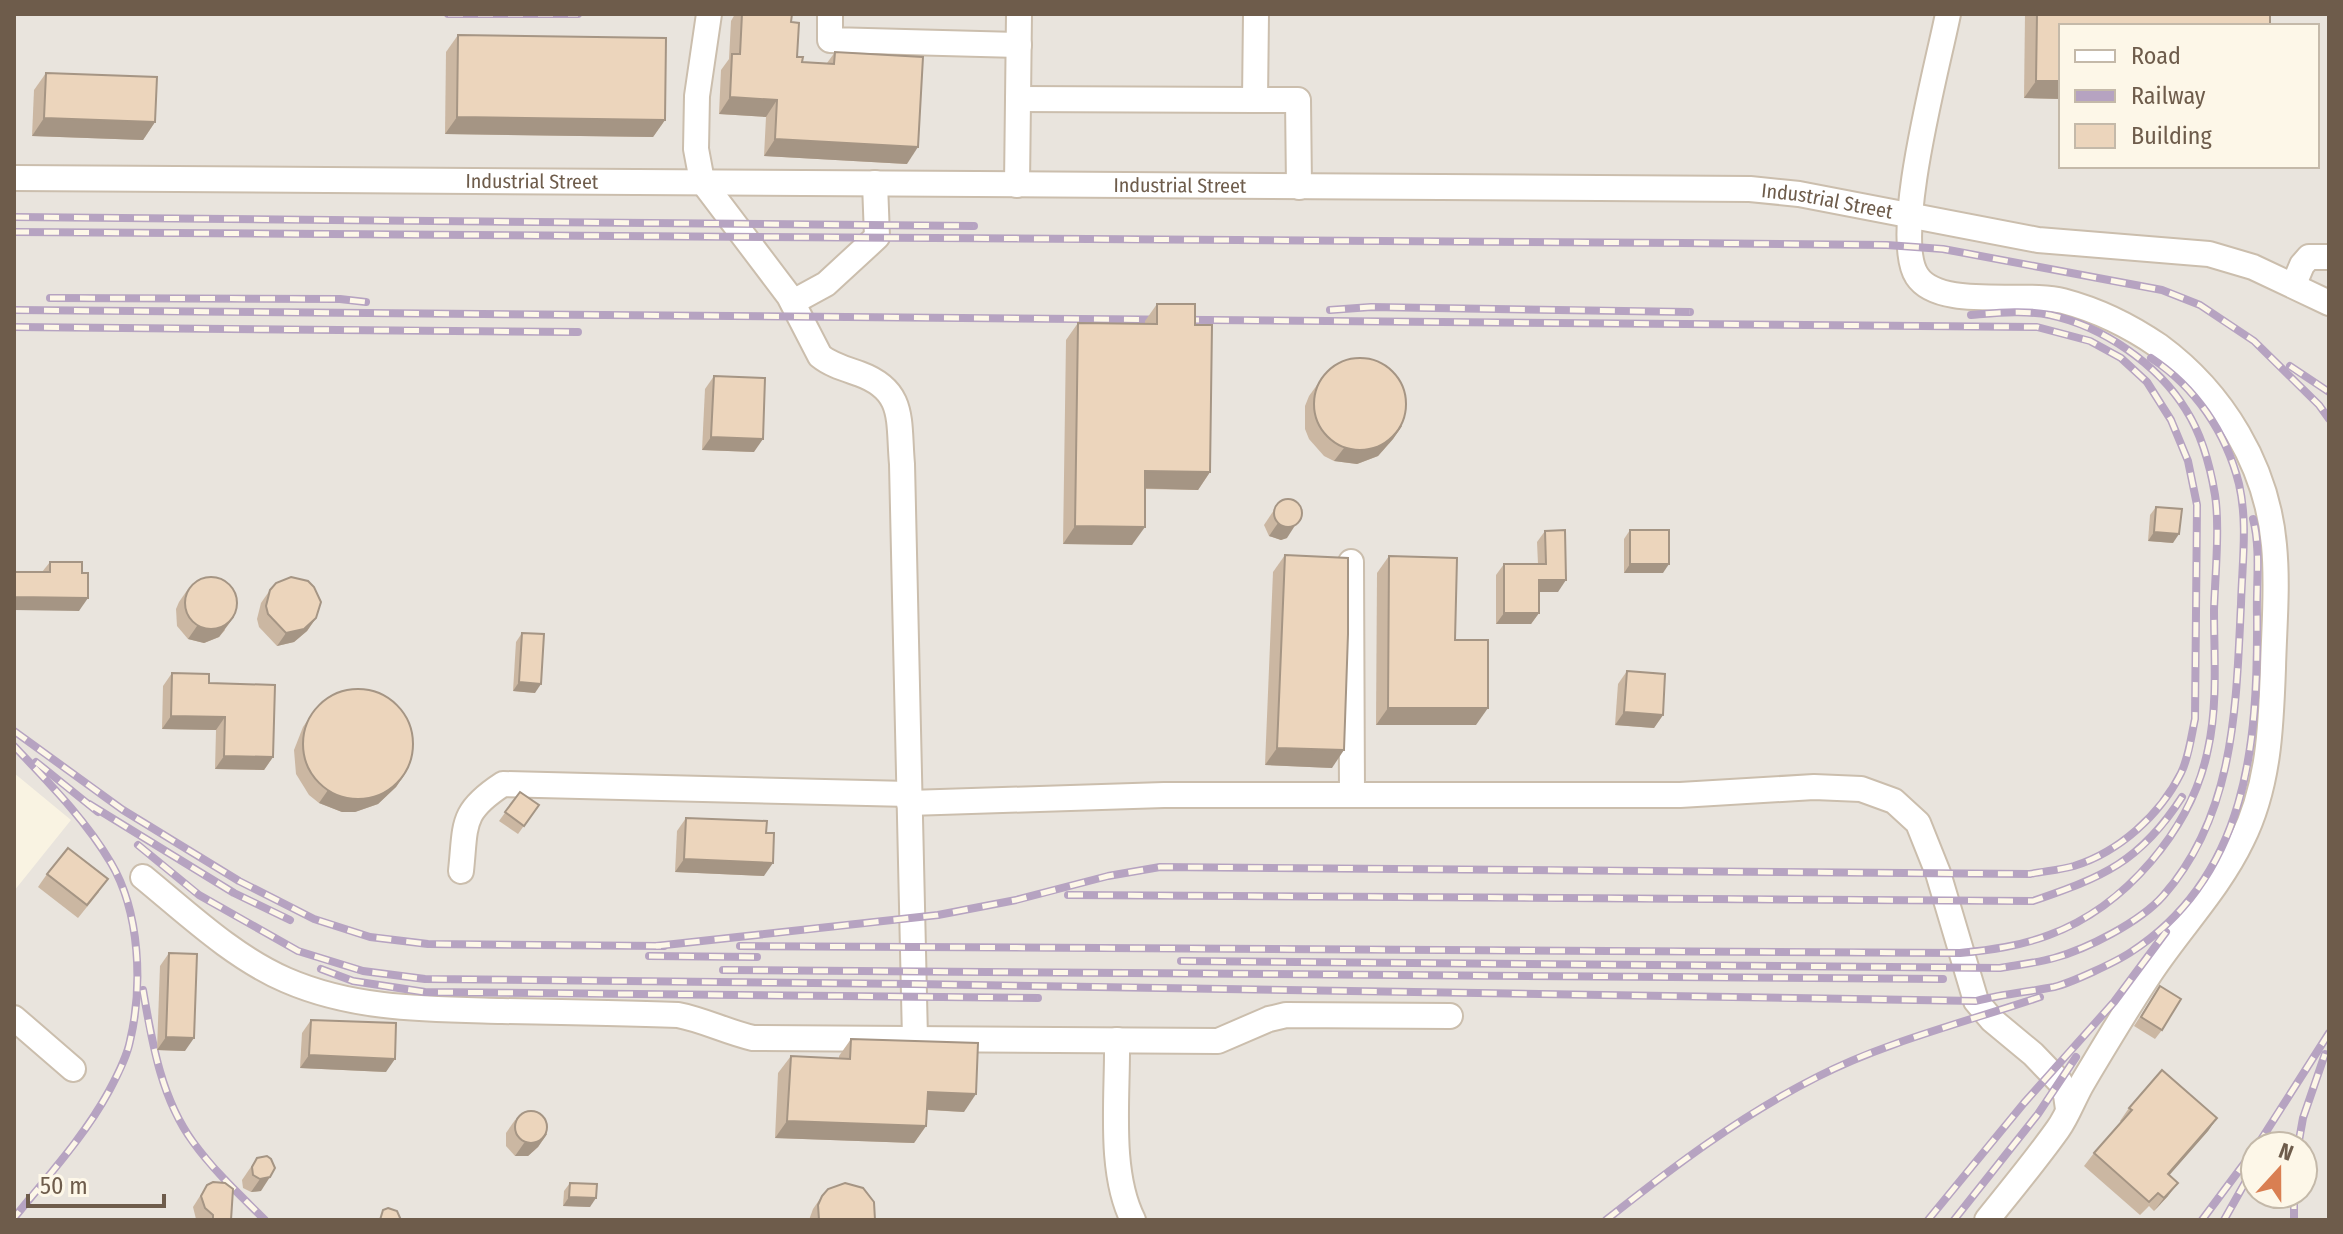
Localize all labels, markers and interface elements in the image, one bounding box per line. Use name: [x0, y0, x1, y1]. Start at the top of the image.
legend: [2059, 24, 2319, 168]
text: Road: [2131, 42, 2181, 70]
text: Railway: [2131, 82, 2206, 110]
text: Building: [2131, 122, 2213, 150]
street label: Industrial Street: [465, 169, 599, 194]
street label: Industrial Street: [1113, 173, 1247, 198]
street label: Industrial Street: [1760, 178, 1895, 224]
north arrow: [2239, 1130, 2319, 1210]
text: N: [2275, 1137, 2297, 1167]
scale bar: [28, 1158, 164, 1208]
text: 50 m: [40, 1172, 88, 1200]

